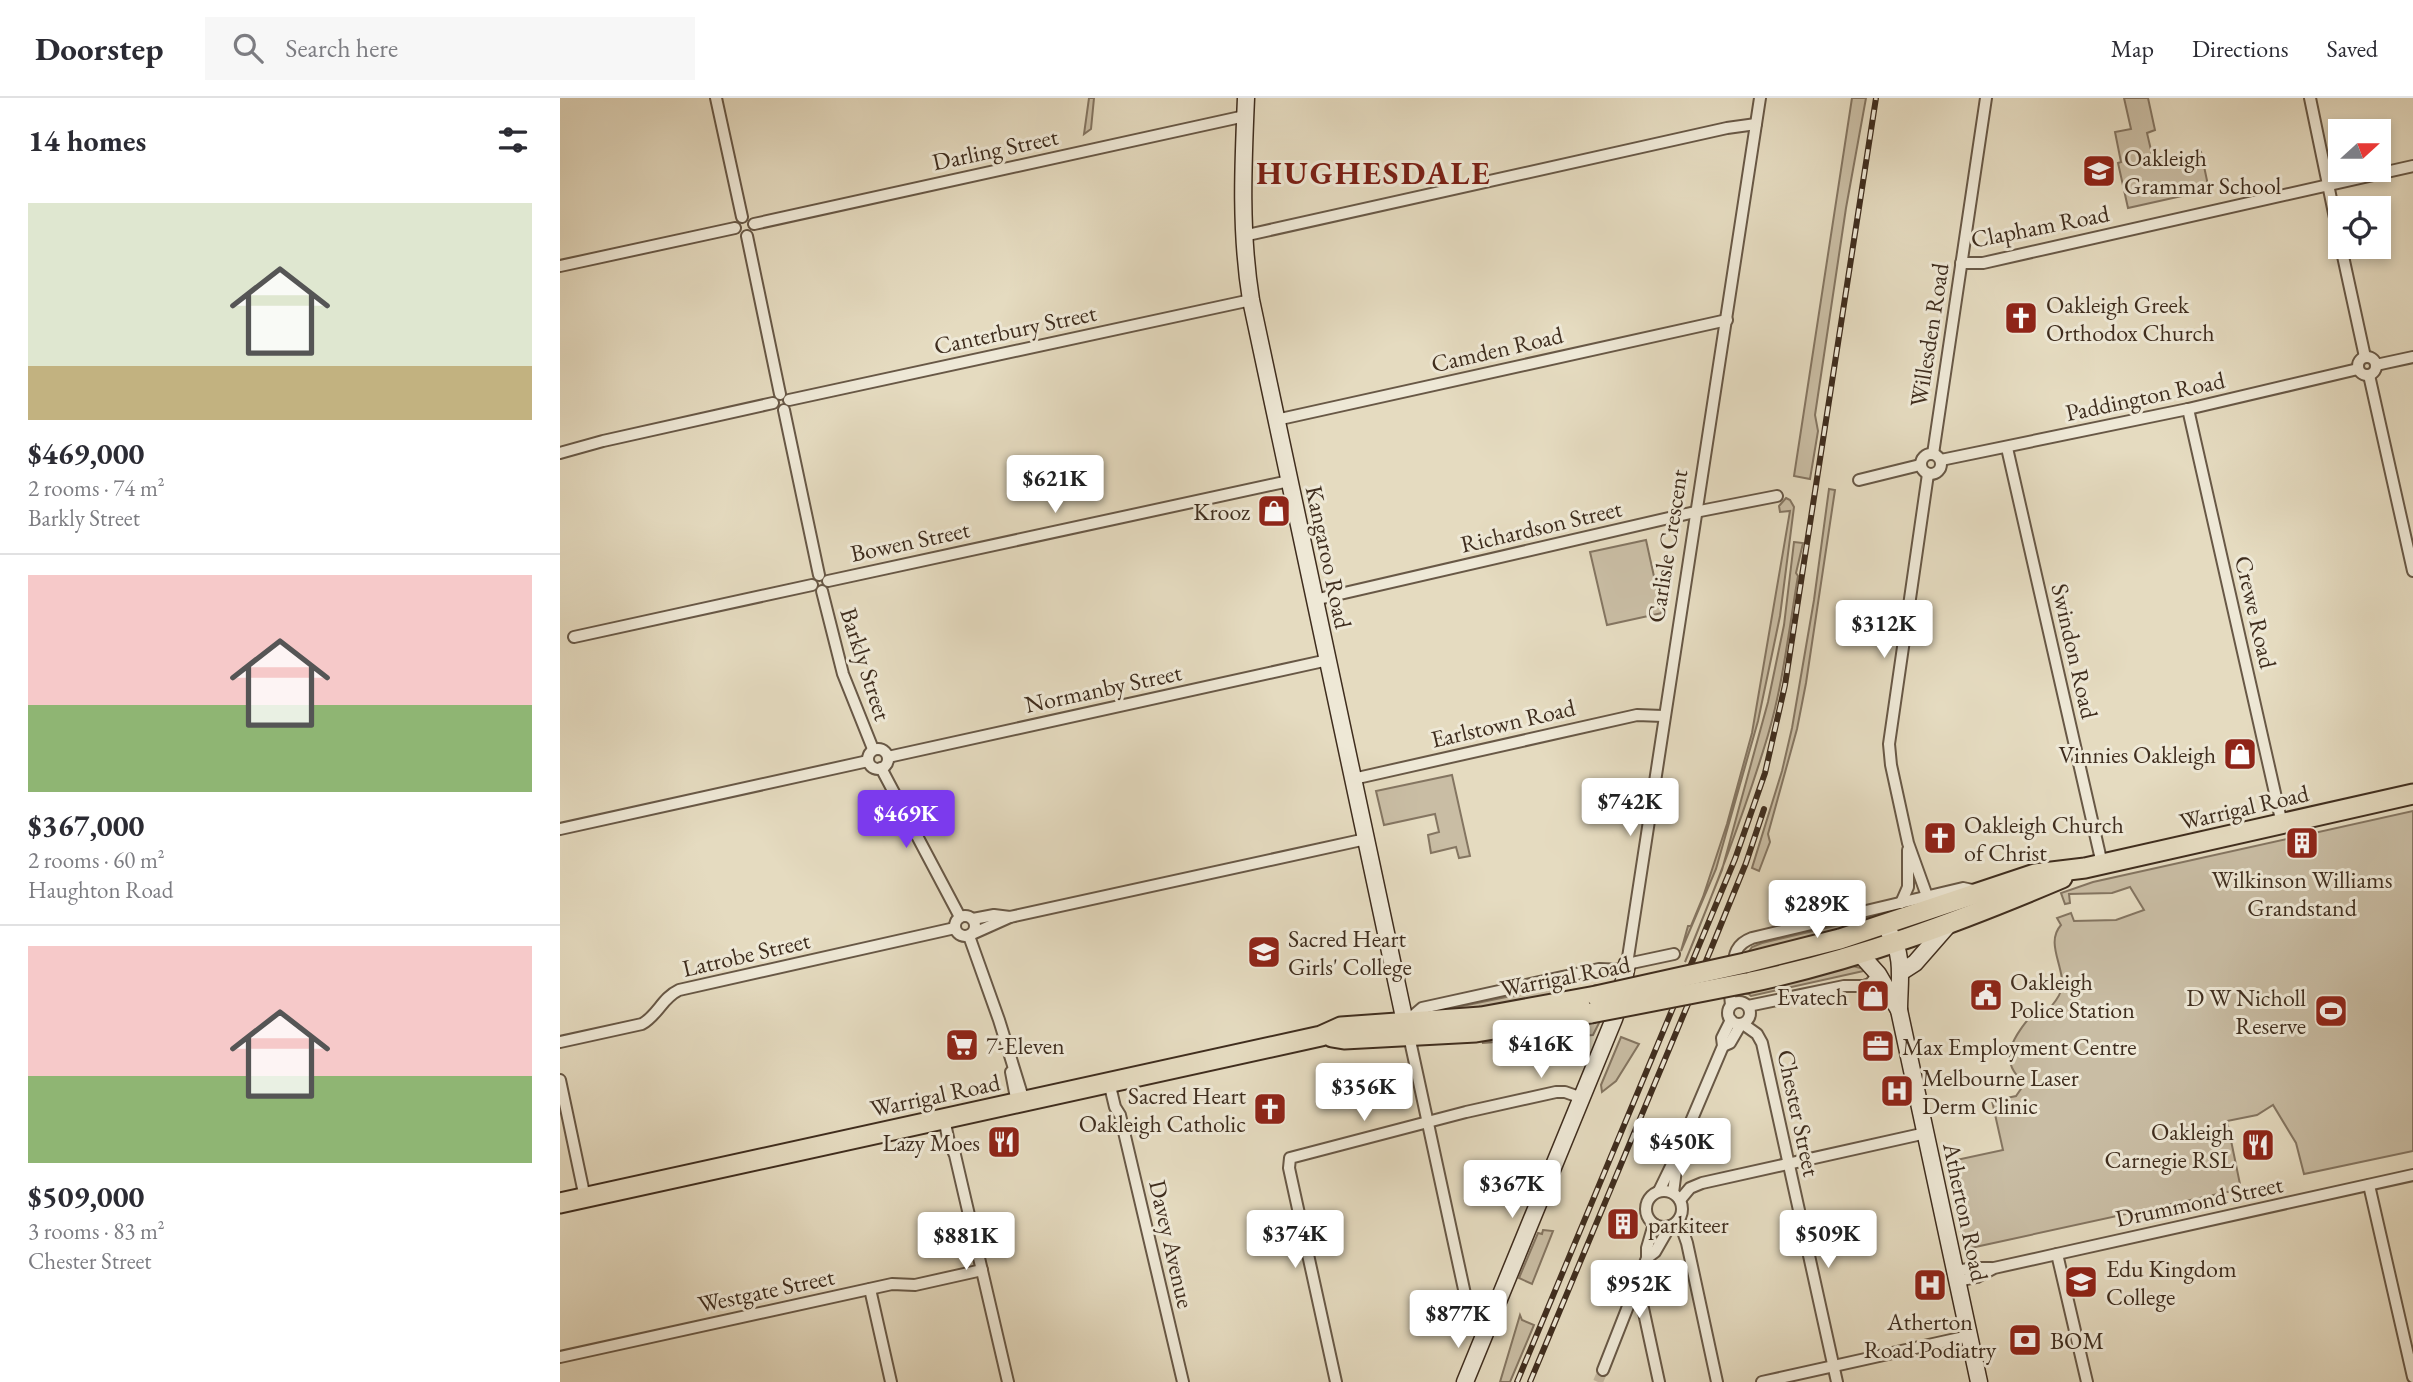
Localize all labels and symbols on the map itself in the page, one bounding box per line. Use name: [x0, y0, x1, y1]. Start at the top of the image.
north arrow: [2328, 119, 2390, 182]
street label: Darling Street: [929, 120, 1061, 177]
place label: Oakleigh Grammar School: [2124, 142, 2282, 201]
district label: HUGHESDALE: [1256, 152, 1492, 194]
school or university icon: Oakleigh Grammar School: [2080, 152, 2118, 190]
street label: Clapham Road: [1968, 197, 2113, 255]
street label: Willesden Road: [1902, 260, 1956, 409]
place label: Oakleigh Greek Orthodox Church: [2046, 289, 2215, 348]
street label: Canterbury Street: [931, 297, 1100, 361]
church icon: Oakleigh Greek Orthodox Church: [2002, 299, 2040, 337]
street label: Camden Road: [1428, 319, 1567, 379]
street label: Paddington Road: [2063, 364, 2228, 428]
pin: $621K: [1006, 456, 1104, 515]
street label: Carlisle Crescent: [1640, 467, 1695, 625]
street label: Kangaroo Road: [1299, 483, 1359, 632]
shop icon: Krooz: [1255, 492, 1293, 530]
street label: Richardson Street: [1457, 492, 1625, 560]
place label: Krooz: [1193, 496, 1250, 527]
street label: Bowen Street: [848, 513, 973, 569]
street label: Crewe Road: [2228, 553, 2284, 672]
street label: Swindon Road: [2044, 580, 2106, 722]
pin: $312K: [1835, 601, 1933, 660]
street label: Barkly Street: [833, 604, 899, 725]
street label: Normanby Street: [1022, 656, 1185, 720]
street label: Earlstown Road: [1428, 691, 1579, 755]
shop icon: Vinnies Oakleigh: [2221, 735, 2259, 773]
place label: Vinnies Oakleigh: [2058, 739, 2216, 770]
street label: Warrigal Road: [2176, 777, 2313, 837]
pin: $742K: [1581, 778, 1679, 838]
pin: $469K: [857, 790, 955, 850]
place label: Oakleigh Church of Christ: [1964, 809, 2124, 868]
church icon: Oakleigh Church of Christ: [1921, 819, 1959, 857]
building icon: Wilkinson Williams Grandstand: [2283, 824, 2321, 862]
place label: Wilkinson Williams Grandstand: [2212, 864, 2392, 923]
pin: $289K: [1768, 880, 1866, 940]
place label: Sacred Heart Girls' College: [1288, 923, 1412, 982]
street label: Latrobe Street: [679, 924, 813, 984]
school or university icon: Sacred Heart Girls' College: [1245, 933, 1283, 971]
street label: Warrigal Road: [1497, 948, 1634, 1004]
place label: Oakleigh Police Station: [2010, 966, 2135, 1025]
public building icon: Oakleigh Police Station: [1967, 976, 2005, 1014]
shop icon: Evatech: [1854, 977, 1892, 1015]
place label: Evatech: [1777, 981, 1848, 1012]
place label: D W Nicholl Reserve: [2186, 982, 2306, 1041]
sports icon: D W Nicholl Reserve: [2312, 992, 2350, 1030]
pin: $416K: [1492, 1020, 1590, 1080]
supermarket icon: 7-Eleven: [943, 1026, 981, 1064]
office icon: Max Employment Centre: [1859, 1027, 1897, 1065]
place label: 7-Eleven: [986, 1030, 1065, 1061]
place label: Max Employment Centre: [1902, 1031, 2137, 1062]
street label: Chester Street: [1770, 1047, 1828, 1180]
place label: Melbourne Laser Derm Clinic: [1922, 1062, 2079, 1121]
pin: $356K: [1315, 1063, 1413, 1123]
street label: Warrigal Road: [867, 1066, 1004, 1124]
hospital icon: Melbourne Laser Derm Clinic: [1878, 1072, 1916, 1110]
place label: Sacred Heart Oakleigh Catholic: [1079, 1080, 1246, 1139]
church icon: Sacred Heart Oakleigh Catholic: [1251, 1090, 1289, 1128]
place label: Oakleigh Carnegie RSL: [2105, 1116, 2234, 1175]
pin: $450K: [1633, 1118, 1731, 1178]
restaurant icon: Lazy Moes: [985, 1123, 1023, 1161]
restaurant icon: Oakleigh Carnegie RSL: [2239, 1126, 2277, 1164]
place label: Lazy Moes: [882, 1127, 980, 1158]
street label: Atherton Road: [1936, 1139, 1996, 1285]
pin: $367K: [1463, 1160, 1561, 1220]
street label: Drummond Street: [2112, 1168, 2286, 1234]
street label: Davey Avenue: [1142, 1177, 1202, 1311]
building icon: parkiteer: [1604, 1205, 1642, 1243]
place label: parkiteer: [1648, 1209, 1729, 1240]
pin: $374K: [1246, 1210, 1344, 1270]
pin: $509K: [1779, 1210, 1877, 1270]
pin: $881K: [917, 1212, 1015, 1272]
place label: Edu Kingdom College: [2106, 1253, 2237, 1312]
street label: Westgate Street: [695, 1260, 837, 1320]
pin: $952K: [1590, 1260, 1688, 1320]
school or university icon: Edu Kingdom College: [2062, 1263, 2100, 1301]
hospital icon: Atherton Road Podiatry: [1911, 1266, 1949, 1304]
pin: $877K: [1409, 1290, 1507, 1350]
place label: Atherton Road Podiatry: [1864, 1306, 1997, 1365]
bank icon: BOM: [2006, 1321, 2044, 1359]
place label: BOM: [2050, 1325, 2104, 1356]

